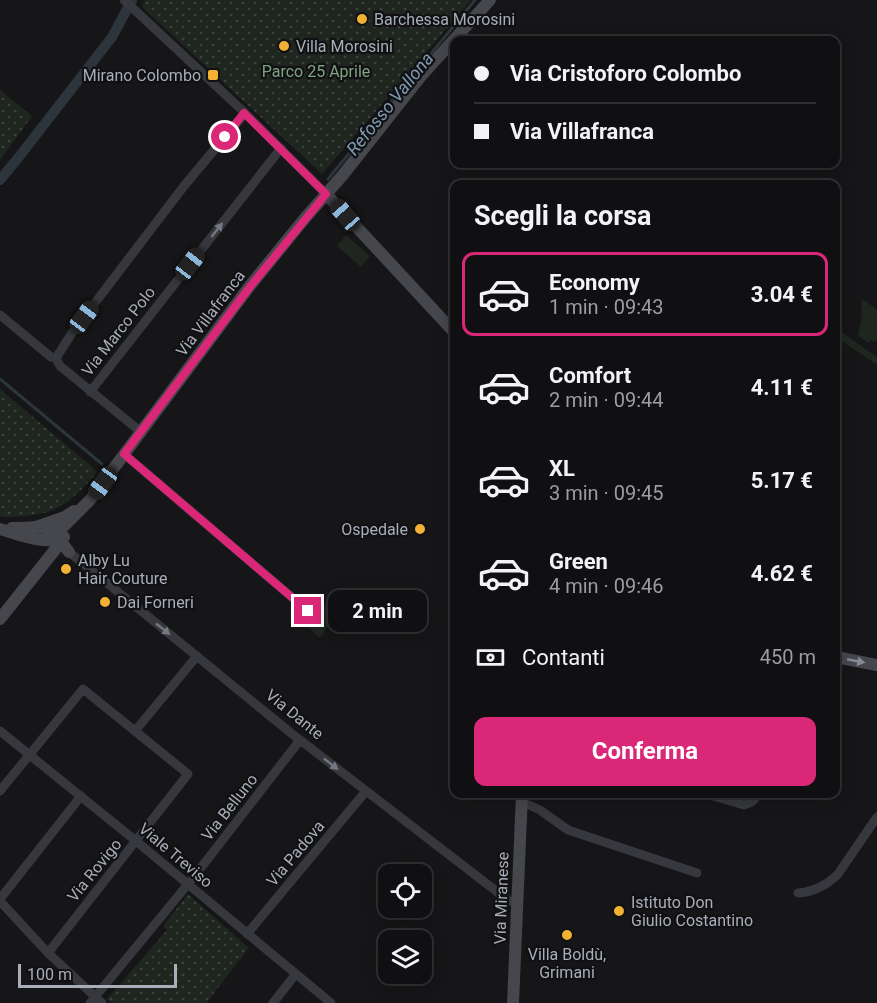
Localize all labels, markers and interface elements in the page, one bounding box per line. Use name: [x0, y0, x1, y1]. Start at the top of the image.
place label: Barchessa Morosini: [374, 10, 515, 29]
marker: Barchessa Morosini: [355, 12, 369, 26]
place label: Villa Morosini: [296, 37, 393, 56]
marker: Villa Morosini: [277, 39, 291, 53]
water label: Refosso Vallona: [342, 48, 437, 159]
text: Via Cristoforo Colombo: [510, 61, 741, 86]
park label: Parco 25 Aprile: [262, 62, 370, 81]
place label: Mirano Colombo: [83, 66, 201, 85]
marker: Mirano Colombo: [206, 68, 220, 82]
text: Via Villafranca: [510, 119, 654, 144]
route start: [211, 123, 238, 150]
car: [326, 196, 364, 234]
text: Scegli la corsa: [474, 200, 652, 232]
one-way arrow: [210, 222, 222, 237]
car: [172, 244, 208, 284]
street label: Via Villafranca: [172, 267, 249, 360]
icon: car: [477, 267, 531, 321]
text: Economy: [549, 270, 640, 295]
text: 3.04 €: [751, 282, 813, 307]
street label: Via Marco Polo: [78, 283, 159, 380]
text: 1 min · 09:43: [549, 295, 664, 319]
car: [66, 297, 102, 337]
icon: car: [477, 360, 531, 414]
text: Comfort: [549, 363, 631, 388]
text: 4.11 €: [751, 375, 813, 400]
text: 2 min · 09:44: [549, 388, 664, 412]
icon: car: [477, 453, 531, 507]
text: XL: [549, 456, 575, 481]
car: [85, 463, 121, 503]
text: 5.17 €: [751, 468, 813, 493]
text: 3 min · 09:45: [549, 481, 664, 505]
place label: Ospedale: [341, 520, 408, 539]
marker: Ospedale: [413, 522, 427, 536]
icon: car: [477, 546, 531, 600]
text: Green: [549, 549, 608, 574]
place label: Alby Lu Hair Couture: [78, 551, 168, 588]
text: 4.62 €: [751, 561, 813, 586]
marker: Alby Lu Hair Couture: [59, 562, 73, 576]
text: 4 min · 09:46: [549, 574, 664, 598]
callout: 2 min: [329, 590, 428, 632]
place label: Dai Forneri: [117, 593, 194, 612]
marker: Dai Forneri: [98, 595, 112, 609]
route end: [294, 597, 321, 624]
text: 2 min: [352, 599, 403, 623]
one-way arrow: [155, 622, 171, 635]
icon: cash: [474, 641, 507, 674]
text: Contanti: [522, 645, 605, 670]
text: 450 m: [760, 645, 816, 669]
one-way arrow: [847, 657, 866, 666]
street label: Via Dante: [262, 685, 327, 743]
button: Conferma: [474, 717, 816, 786]
one-way arrow: [323, 758, 339, 771]
street label: Via Belluno: [197, 770, 261, 845]
street label: Via Padova: [262, 817, 328, 890]
street label: Viale Treviso: [135, 819, 216, 892]
street label: Via Rovigo: [63, 835, 125, 906]
street label: Via Miranese: [490, 851, 513, 945]
map controls: [378, 864, 432, 984]
button: locate: [378, 864, 432, 918]
place label: Istituto Don Giulio Costantino: [631, 893, 753, 930]
marker: Istituto Don Giulio Costantino: [612, 904, 626, 918]
marker: Villa Boldù, Grimani: [560, 928, 574, 942]
button: layers: [378, 930, 432, 984]
place label: Villa Boldù, Grimani: [528, 945, 606, 982]
scale bar: [18, 961, 177, 988]
text: 100 m: [27, 965, 72, 984]

